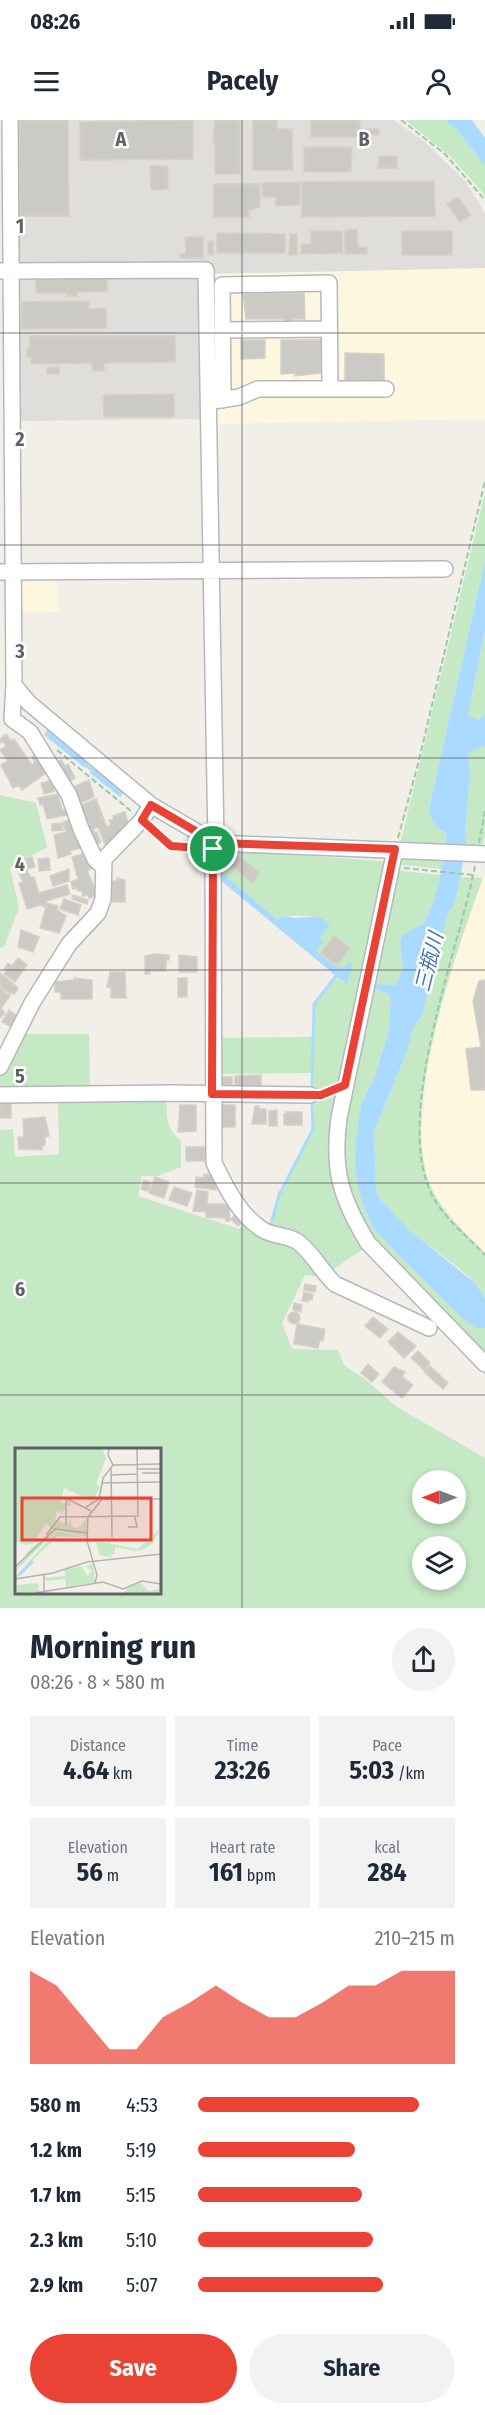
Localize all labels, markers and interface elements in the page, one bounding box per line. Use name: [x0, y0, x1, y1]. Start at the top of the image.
text: 08:26: [30, 8, 80, 35]
icon: menu: [30, 65, 63, 98]
text: Pacely: [207, 65, 278, 97]
icon: person: [422, 65, 455, 98]
text: A: [115, 127, 128, 151]
text: B: [358, 127, 370, 151]
text: 1: [16, 214, 24, 238]
text: 2: [14, 427, 25, 451]
text: 3: [14, 639, 25, 663]
pin: [187, 823, 238, 874]
icon: arrive: [196, 832, 229, 865]
text: 4: [15, 852, 25, 876]
water label: 三瓶川: [410, 928, 448, 994]
text: 5: [15, 1064, 25, 1088]
text: 6: [15, 1277, 25, 1301]
inset map: [15, 1448, 160, 1593]
north arrow: [412, 1470, 466, 1524]
map controls: [412, 1470, 466, 1590]
button: layers: [412, 1536, 466, 1590]
text: Morning run: [30, 1627, 196, 1667]
button: share: [392, 1628, 455, 1691]
text: 08:26 · 8 × 580 m: [30, 1670, 165, 1694]
text: Distance: [70, 1736, 126, 1755]
text: Time: [227, 1736, 258, 1755]
text: Pace: [372, 1736, 402, 1755]
text: 4.64: [63, 1755, 109, 1786]
text: 23:26: [215, 1755, 270, 1786]
text: 5:03: [349, 1755, 394, 1786]
text: km: [109, 1764, 133, 1783]
text: /km: [394, 1764, 425, 1783]
text: Elevation: [68, 1838, 128, 1857]
text: Heart rate: [210, 1838, 275, 1857]
text: kcal: [374, 1838, 400, 1857]
text: 56: [77, 1857, 103, 1888]
text: 161: [209, 1857, 243, 1888]
text: 284: [368, 1857, 407, 1888]
text: m: [103, 1866, 119, 1885]
text: bpm: [243, 1866, 276, 1885]
text: Elevation: [30, 1926, 105, 1950]
text: 210–215 m: [375, 1926, 455, 1950]
text: 580 m: [30, 2093, 81, 2117]
text: 4:53: [126, 2093, 158, 2117]
text: 1.2 km: [30, 2138, 82, 2162]
text: 5:19: [126, 2138, 156, 2162]
text: 1.7 km: [30, 2183, 81, 2207]
text: 5:15: [126, 2183, 156, 2207]
text: 2.3 km: [30, 2228, 83, 2252]
text: 5:10: [126, 2228, 157, 2252]
text: 2.9 km: [30, 2273, 83, 2297]
text: 5:07: [126, 2273, 158, 2297]
button: Save: [30, 2334, 237, 2403]
button: Share: [249, 2334, 455, 2403]

